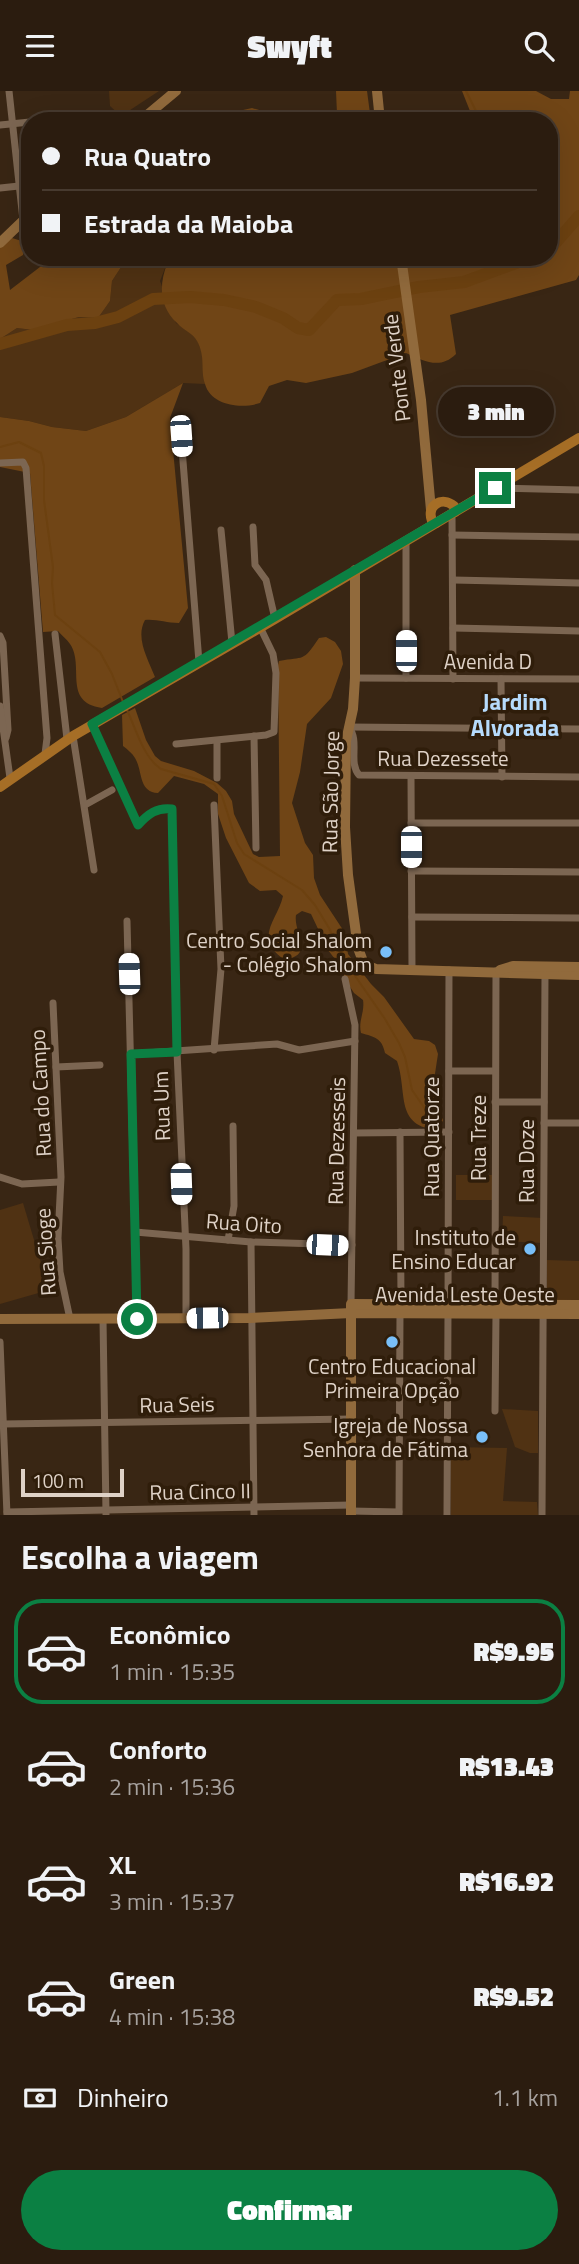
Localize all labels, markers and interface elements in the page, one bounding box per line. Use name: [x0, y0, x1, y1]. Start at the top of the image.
text: Swyft: [247, 22, 332, 70]
icon: menu: [21, 27, 59, 65]
icon: search: [520, 27, 558, 65]
text: Rua Quatro: [84, 137, 211, 176]
text: Estrada da Maioba: [84, 204, 293, 243]
street label: Ponte Verde: [374, 312, 418, 424]
callout: 3 min: [437, 387, 553, 435]
text: 3 min: [467, 394, 525, 429]
car: [170, 414, 193, 458]
route end: [479, 472, 511, 504]
car: [396, 630, 417, 672]
street label: Avenida D: [444, 645, 532, 677]
district label: Jardim Alvorada: [471, 684, 559, 745]
street label: Rua São Jorge: [313, 731, 347, 853]
street label: Rua Dezessete: [377, 742, 509, 774]
car: [401, 826, 422, 868]
place label: Centro Social Shalom - Colégio Shalom: [186, 924, 372, 980]
marker: Centro Social Shalom - Colégio Shalom: [378, 944, 394, 960]
car: [118, 953, 141, 995]
street label: Rua do Campo: [21, 1028, 59, 1158]
street label: Rua Um: [144, 1070, 178, 1142]
street label: Rua Dezesseis: [319, 1077, 353, 1205]
street label: Rua Quatorze: [415, 1077, 447, 1197]
street label: Rua Treze: [462, 1095, 494, 1181]
street label: Rua Doze: [510, 1119, 542, 1203]
car: [170, 1163, 193, 1205]
street label: Rua Oito: [205, 1204, 283, 1242]
street label: Rua Sioge: [26, 1207, 64, 1297]
place label: Instituto de Ensino Educar: [391, 1221, 516, 1277]
car: [306, 1234, 349, 1256]
marker: Instituto de Ensino Educar: [522, 1241, 538, 1257]
street label: Avenida Leste Oeste: [375, 1278, 555, 1310]
route start: [121, 1303, 153, 1335]
car: [186, 1307, 229, 1329]
marker: Centro Educacional Primeira Opção: [384, 1334, 400, 1350]
place label: Centro Educacional Primeira Opção: [308, 1350, 476, 1406]
street label: Rua Seis: [139, 1387, 215, 1421]
place label: Igreja de Nossa Senhora de Fátima: [303, 1409, 468, 1465]
marker: Igreja de Nossa Senhora de Fátima: [474, 1429, 490, 1445]
scale bar: [21, 1466, 124, 1498]
text: 100 m: [32, 1466, 84, 1495]
street label: Rua Cinco II: [149, 1474, 251, 1508]
text: Escolha a viagem: [21, 1533, 259, 1581]
text: Econômico: [109, 1615, 231, 1654]
icon: car: [25, 1620, 88, 1683]
text: R$9.95: [473, 1632, 554, 1671]
text: 1 min · 15:35: [109, 1654, 235, 1689]
text: Conforto: [109, 1730, 207, 1769]
icon: car: [25, 1735, 88, 1798]
text: R$13.43: [459, 1747, 554, 1786]
text: 2 min · 15:36: [109, 1769, 235, 1804]
text: XL: [109, 1845, 136, 1884]
icon: car: [25, 1850, 88, 1913]
text: R$16.92: [459, 1862, 554, 1901]
text: 3 min · 15:37: [109, 1884, 235, 1919]
text: Green: [109, 1960, 175, 1999]
icon: car: [25, 1965, 88, 2028]
text: R$9.52: [473, 1977, 554, 2016]
text: 4 min · 15:38: [109, 1999, 235, 2034]
text: Dinheiro: [77, 2078, 169, 2117]
icon: cash: [21, 2079, 59, 2117]
text: 1.1 km: [492, 2080, 558, 2115]
button: Confirmar: [21, 2170, 558, 2250]

